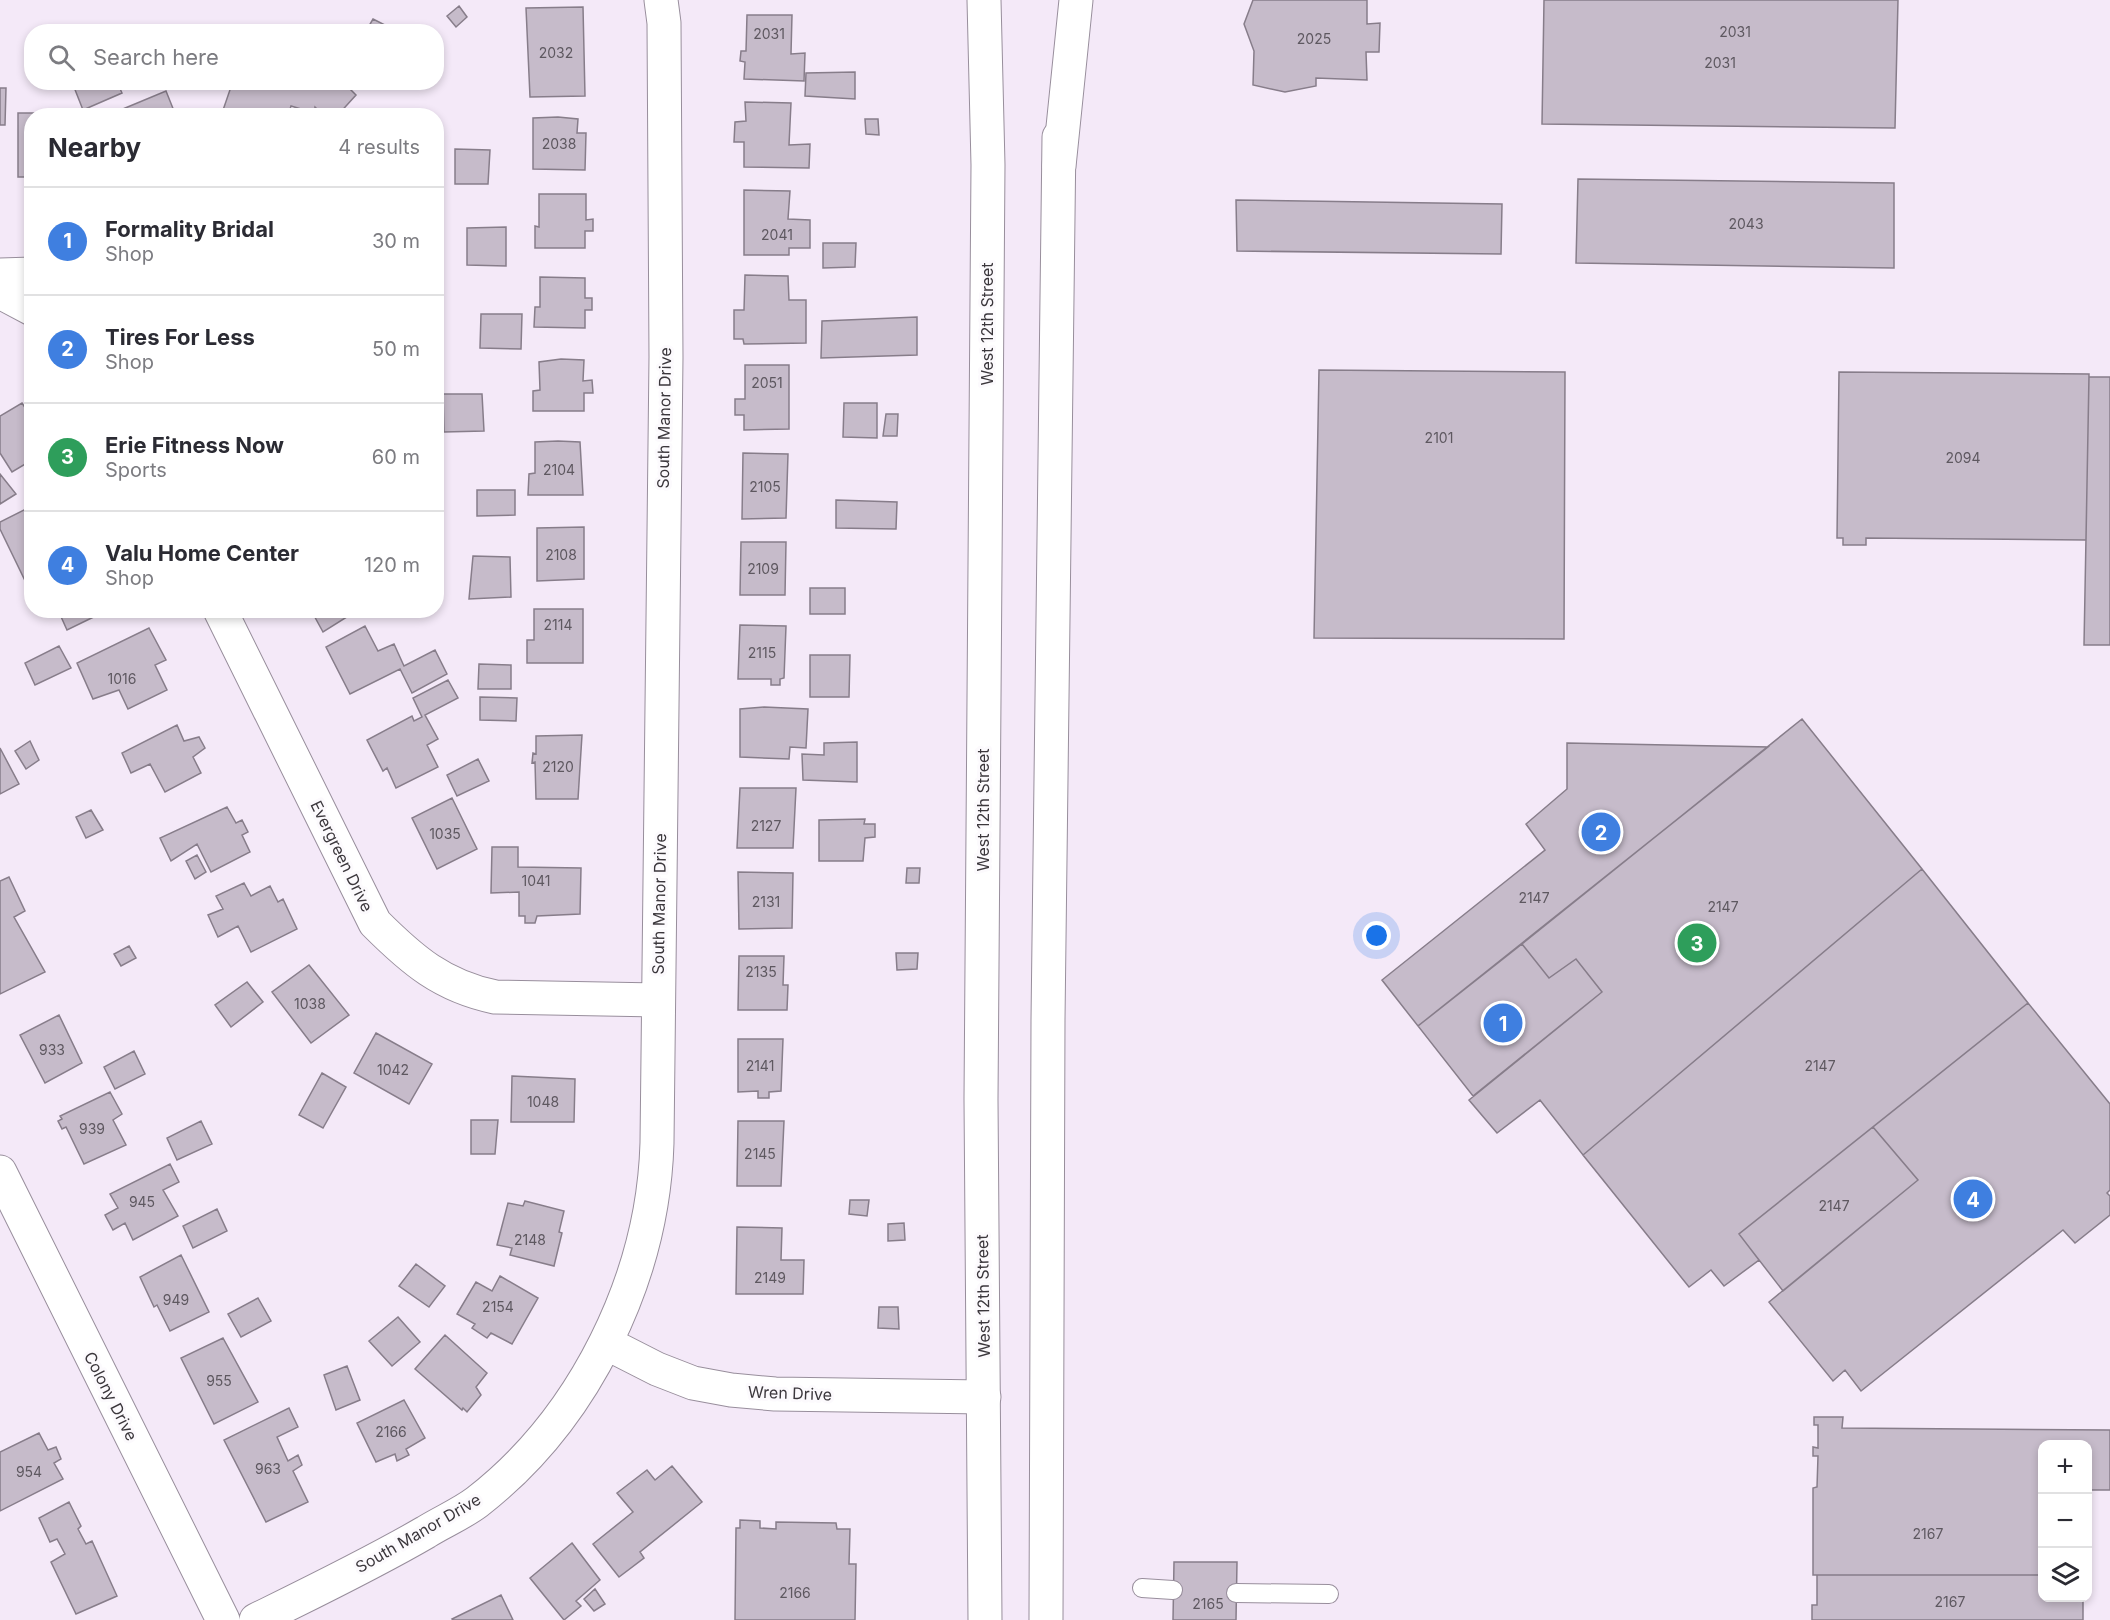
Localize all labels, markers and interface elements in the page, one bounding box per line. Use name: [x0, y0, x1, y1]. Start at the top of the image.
house number: 2031: [1719, 23, 1751, 40]
search box: [24, 24, 444, 90]
house number: 2031: [753, 25, 785, 42]
house number: 2025: [1297, 30, 1331, 47]
icon: search: [45, 41, 78, 74]
text: Search here: [93, 44, 219, 70]
house number: 2032: [539, 44, 573, 61]
house number: 2031: [1704, 54, 1736, 71]
text: Nearby: [48, 132, 141, 163]
text: 4 results: [338, 135, 420, 159]
house number: 2038: [542, 135, 576, 152]
house number: 2043: [1728, 215, 1764, 232]
text: Formality Bridal: [105, 216, 274, 242]
house number: 2041: [761, 226, 793, 243]
text: 1: [63, 229, 72, 253]
text: 30 m: [372, 229, 420, 253]
text: Shop: [105, 242, 154, 266]
street label: West 12th Street: [977, 262, 997, 386]
text: Tires For Less: [105, 324, 255, 350]
text: 2: [61, 337, 74, 361]
text: 50 m: [372, 337, 420, 361]
street label: South Manor Drive: [653, 347, 675, 489]
text: Shop: [105, 350, 154, 374]
house number: 2051: [751, 374, 783, 391]
house number: 2101: [1425, 429, 1453, 446]
text: Erie Fitness Now: [105, 432, 284, 458]
text: 3: [61, 445, 74, 469]
text: 60 m: [372, 445, 420, 469]
house number: 2094: [1945, 449, 1981, 466]
text: Sports: [105, 458, 167, 482]
house number: 2104: [543, 461, 575, 478]
house number: 2105: [749, 478, 781, 495]
text: Valu Home Center: [105, 540, 299, 566]
house number: 2108: [545, 546, 577, 563]
text: 4: [61, 553, 74, 577]
text: 120 m: [364, 553, 420, 577]
house number: 2109: [747, 560, 779, 577]
text: Shop: [105, 566, 154, 590]
house number: 2114: [544, 616, 572, 633]
house number: 2115: [748, 644, 776, 661]
house number: 1016: [108, 670, 136, 687]
street label: West 12th Street: [973, 748, 993, 872]
house number: 2120: [542, 758, 574, 775]
street label: Evergreen Drive: [306, 797, 378, 915]
pin: 2: [1582, 810, 1620, 854]
house number: 2127: [751, 817, 781, 834]
house number: 1035: [429, 825, 461, 842]
street label: South Manor Drive: [648, 833, 670, 975]
house number: 1041: [522, 872, 551, 889]
house number: 2147: [1518, 889, 1550, 906]
house number: 2131: [752, 893, 780, 910]
house number: 2147: [1707, 898, 1739, 915]
pin: 3: [1678, 920, 1716, 966]
your location: [1362, 921, 1391, 950]
house number: 2135: [745, 963, 777, 980]
house number: 1038: [294, 995, 326, 1012]
pin: 1: [1484, 1000, 1522, 1046]
house number: 933: [39, 1041, 65, 1058]
house number: 2141: [746, 1057, 774, 1074]
house number: 2147: [1804, 1057, 1836, 1074]
house number: 1042: [377, 1061, 409, 1078]
house number: 1048: [527, 1093, 559, 1110]
house number: 939: [79, 1120, 105, 1137]
house number: 2145: [744, 1145, 776, 1162]
pin: 4: [1954, 1176, 1992, 1222]
house number: 945: [129, 1193, 155, 1210]
house number: 2147: [1818, 1197, 1850, 1214]
house number: 2148: [514, 1231, 546, 1248]
street label: West 12th Street: [972, 1234, 994, 1358]
house number: 2149: [754, 1269, 786, 1286]
house number: 949: [163, 1291, 189, 1308]
house number: 2154: [482, 1298, 514, 1315]
street label: Colony Drive: [80, 1348, 142, 1444]
house number: 955: [206, 1372, 232, 1389]
street label: Wren Drive: [748, 1382, 832, 1404]
house number: 2166: [375, 1423, 407, 1440]
map controls: [2038, 1440, 2092, 1602]
button: +: [2038, 1440, 2092, 1494]
house number: 963: [255, 1460, 281, 1477]
house number: 954: [16, 1463, 42, 1480]
street label: South Manor Drive: [352, 1489, 484, 1577]
button: −: [2038, 1494, 2092, 1548]
house number: 2167: [1913, 1525, 1943, 1542]
button: layers: [2038, 1548, 2092, 1602]
house number: 2166: [779, 1584, 811, 1601]
house number: 2167: [1935, 1593, 1965, 1610]
house number: 2165: [1192, 1595, 1224, 1612]

